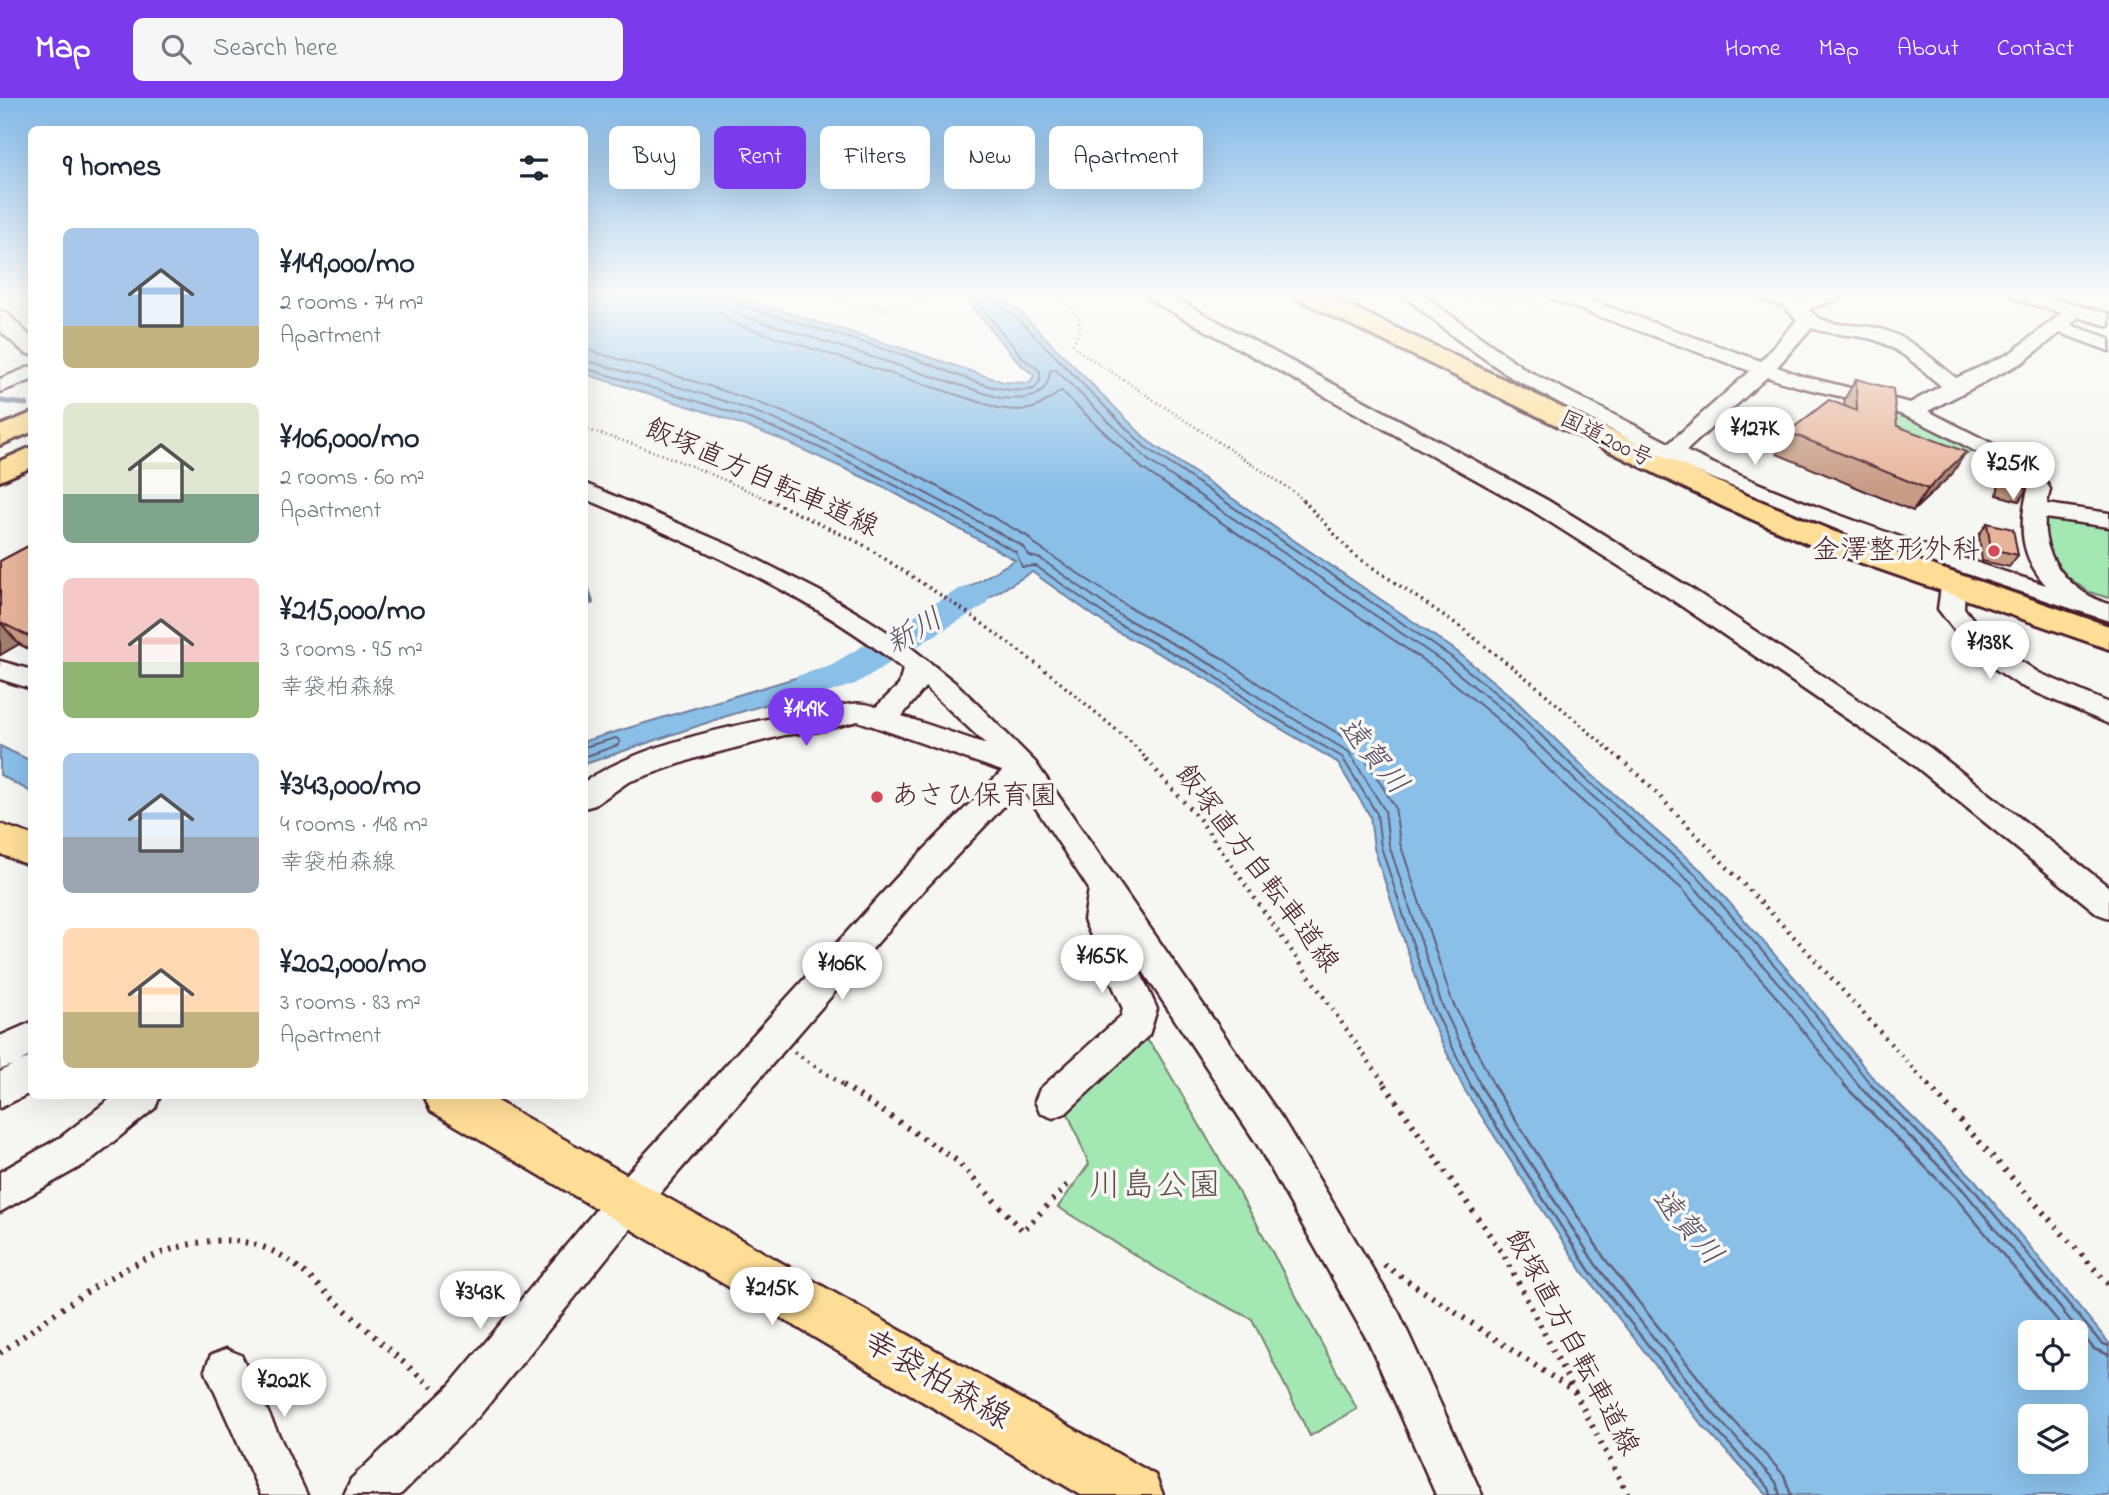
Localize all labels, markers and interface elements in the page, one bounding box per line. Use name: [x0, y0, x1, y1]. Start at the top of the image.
search box: [133, 18, 623, 81]
text: Map: [35, 25, 91, 73]
icon: search: [157, 30, 195, 68]
text: Search here: [213, 30, 337, 68]
text: Home: [1725, 32, 1781, 67]
text: Map: [1819, 32, 1859, 67]
text: About: [1897, 32, 1959, 67]
text: Contact: [1997, 32, 2074, 67]
chip: Buy: [609, 126, 700, 189]
chip: Rent: [714, 126, 806, 189]
chip: Filters: [820, 126, 930, 189]
chip: New: [944, 126, 1035, 189]
chip: Apartment: [1049, 126, 1203, 189]
text: 9 homes: [63, 146, 161, 190]
icon: filters: [515, 149, 553, 187]
text: ¥149,000/mo: [280, 243, 415, 287]
icon: home: [119, 256, 203, 340]
text: 2 rooms · 74 m²: [280, 287, 424, 320]
text: Apartment: [280, 320, 381, 353]
street label: 国道200号: [1554, 403, 1658, 477]
pin: ¥127K: [1706, 408, 1804, 467]
street label: 飯塚直方自転車道線: [638, 409, 884, 549]
text: ¥127K: [1731, 413, 1779, 446]
text: ¥106,000/mo: [280, 418, 420, 462]
icon: home: [119, 431, 203, 515]
pin: ¥251K: [1964, 442, 2062, 502]
text: ¥251K: [1987, 448, 2039, 481]
text: 2 rooms · 60 m²: [280, 462, 425, 495]
text: Apartment: [280, 495, 381, 528]
place label: 金澤整形外科: [1812, 531, 1980, 572]
marker: 金澤整形外科: [1986, 543, 2002, 559]
text: ¥215,000/mo: [280, 590, 426, 634]
water label: 新川: [878, 599, 952, 667]
icon: home: [119, 606, 203, 690]
pin: ¥138K: [1941, 622, 2039, 681]
text: ¥138K: [1967, 627, 2013, 660]
text: 3 rooms · 95 m²: [280, 634, 423, 667]
text: 幸袋柏森線: [280, 672, 395, 705]
pin: ¥149K: [757, 688, 855, 748]
text: ¥149K: [784, 694, 828, 727]
water label: 遠賀川: [1326, 708, 1418, 806]
street label: 飯塚直方自転車道線: [1164, 756, 1348, 982]
text: ¥343,000/mo: [280, 765, 421, 809]
place label: あさひ保育園: [891, 777, 1057, 818]
icon: home: [119, 781, 203, 865]
marker: あさひ保育園: [869, 789, 885, 805]
text: 4 rooms · 148 m²: [280, 809, 428, 842]
text: 幸袋柏森線: [280, 847, 395, 880]
pin: ¥165K: [1053, 936, 1151, 995]
text: ¥165K: [1077, 941, 1127, 974]
pin: ¥106K: [793, 942, 891, 1002]
text: ¥202,000/mo: [280, 943, 427, 987]
text: ¥106K: [818, 948, 866, 981]
icon: home: [119, 956, 203, 1040]
text: 3 rooms · 83 m²: [280, 987, 421, 1020]
text: Apartment: [280, 1020, 381, 1053]
park label: 川島公園: [1089, 1163, 1221, 1211]
water label: 遠賀川: [1640, 1180, 1732, 1276]
street label: 飯塚直方自転車道線: [1494, 1222, 1648, 1464]
pin: ¥215K: [723, 1268, 821, 1327]
pin: ¥343K: [431, 1272, 529, 1331]
text: ¥215K: [746, 1273, 798, 1306]
text: ¥343K: [456, 1277, 504, 1310]
street label: 幸袋柏森線: [853, 1319, 1019, 1443]
map controls: [2018, 1320, 2088, 1474]
button: locate: [2018, 1320, 2088, 1390]
pin: ¥202K: [235, 1360, 333, 1419]
text: ¥202K: [258, 1365, 310, 1398]
button: layers: [2018, 1404, 2088, 1474]

